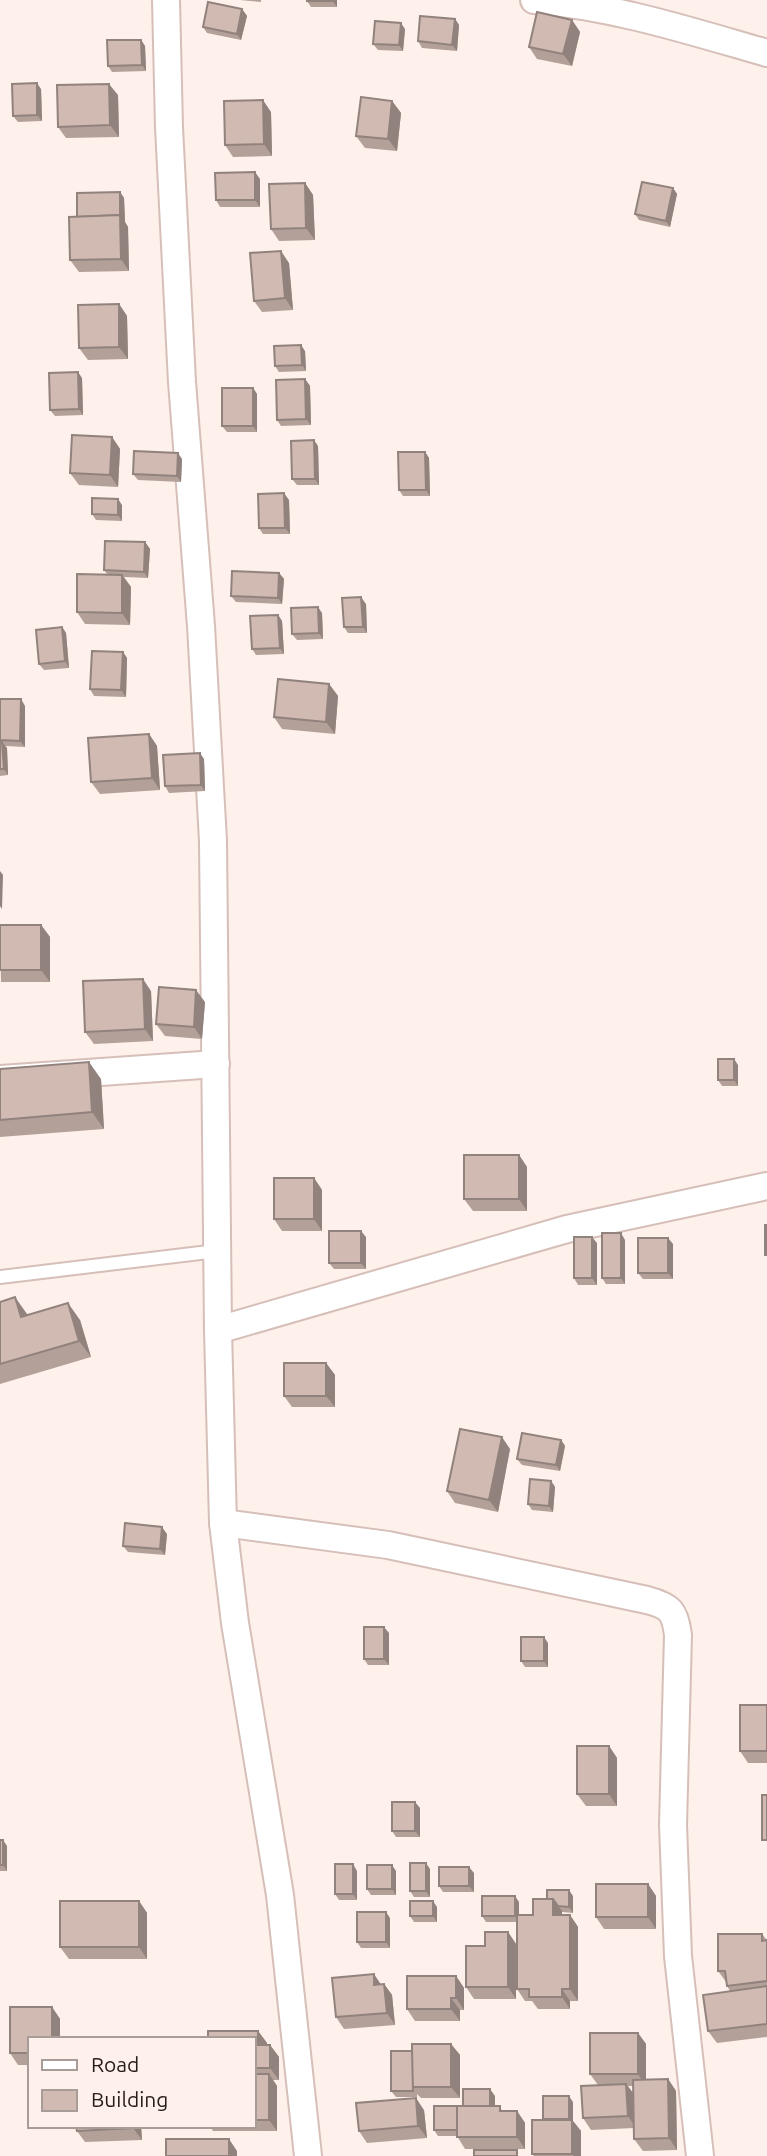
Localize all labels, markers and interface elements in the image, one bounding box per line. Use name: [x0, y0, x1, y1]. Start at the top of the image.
legend: [28, 2037, 256, 2128]
text: Road: [91, 2052, 139, 2076]
text: Building: [91, 2087, 168, 2111]

